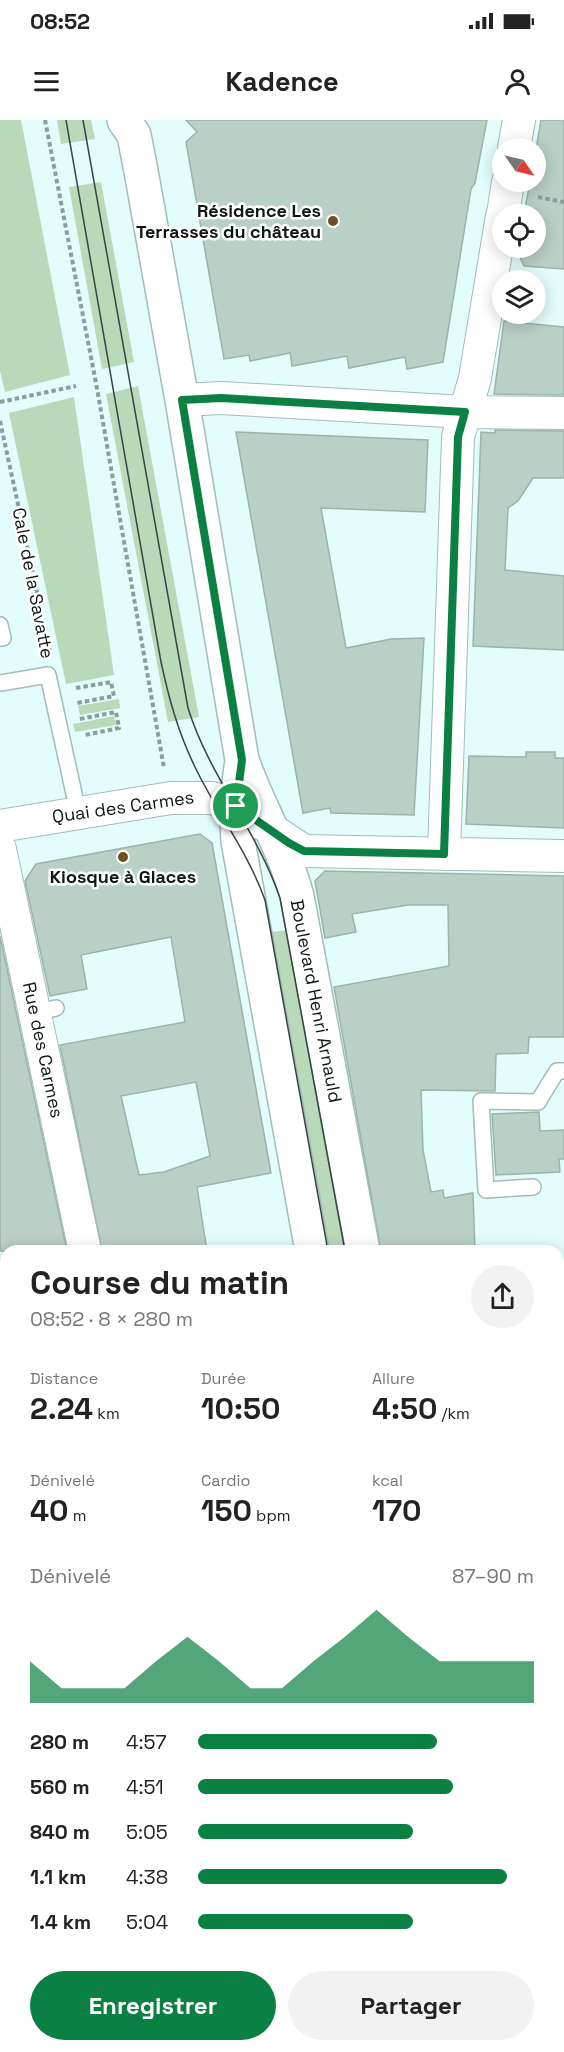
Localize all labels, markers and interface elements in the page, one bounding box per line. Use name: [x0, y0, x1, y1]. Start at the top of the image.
text: 08:52: [30, 7, 90, 35]
text: Kadence: [225, 64, 339, 99]
icon: menu: [30, 65, 63, 98]
icon: person: [501, 65, 534, 98]
north arrow: [492, 138, 546, 192]
map controls: [492, 138, 546, 324]
place label: Résidence Les Terrasses du château: [136, 199, 321, 243]
button: locate: [492, 204, 546, 258]
marker: Résidence Les Terrasses du château: [326, 214, 340, 228]
button: layers: [492, 270, 546, 324]
street label: Cale de la Savatte: [8, 505, 59, 660]
pin: [210, 780, 261, 831]
street label: Quai des Carmes: [50, 785, 195, 828]
icon: arrive: [219, 789, 252, 822]
marker: Kiosque à Glaces: [116, 850, 130, 864]
place label: Kiosque à Glaces: [50, 865, 196, 888]
street label: Boulevard Henri Arnauld: [285, 897, 347, 1104]
street label: Rue des Carmes: [18, 980, 69, 1120]
text: Course du matin: [30, 1262, 289, 1304]
button: share: [471, 1265, 534, 1328]
text: 08:52 · 8 × 280 m: [30, 1306, 193, 1332]
text: Distance: [30, 1368, 98, 1389]
text: Durée: [201, 1368, 246, 1389]
text: Allure: [372, 1368, 415, 1389]
text: 2.24: [30, 1389, 93, 1428]
text: 10:50: [201, 1389, 280, 1428]
text: 4:50: [372, 1389, 437, 1428]
text: km: [93, 1403, 120, 1424]
text: /km: [437, 1403, 470, 1424]
text: Dénivelé: [30, 1470, 95, 1491]
text: Cardio: [201, 1470, 250, 1491]
text: kcal: [372, 1470, 403, 1491]
text: 40: [30, 1491, 69, 1530]
text: 150: [201, 1491, 252, 1530]
text: 170: [372, 1491, 422, 1530]
text: m: [69, 1505, 86, 1526]
text: bpm: [252, 1505, 290, 1526]
text: Dénivelé: [30, 1563, 111, 1589]
text: 87–90 m: [452, 1563, 534, 1589]
text: 280 m: [30, 1729, 89, 1755]
text: 4:57: [126, 1729, 167, 1755]
text: 560 m: [30, 1774, 89, 1800]
text: 4:51: [126, 1774, 164, 1800]
text: 840 m: [30, 1819, 90, 1845]
text: 5:05: [126, 1819, 168, 1845]
text: 1.1 km: [30, 1864, 86, 1890]
text: 4:38: [126, 1864, 168, 1890]
text: 1.4 km: [30, 1909, 91, 1935]
text: 5:04: [126, 1909, 168, 1935]
button: Enregistrer: [30, 1971, 276, 2040]
button: Partager: [288, 1971, 534, 2040]

